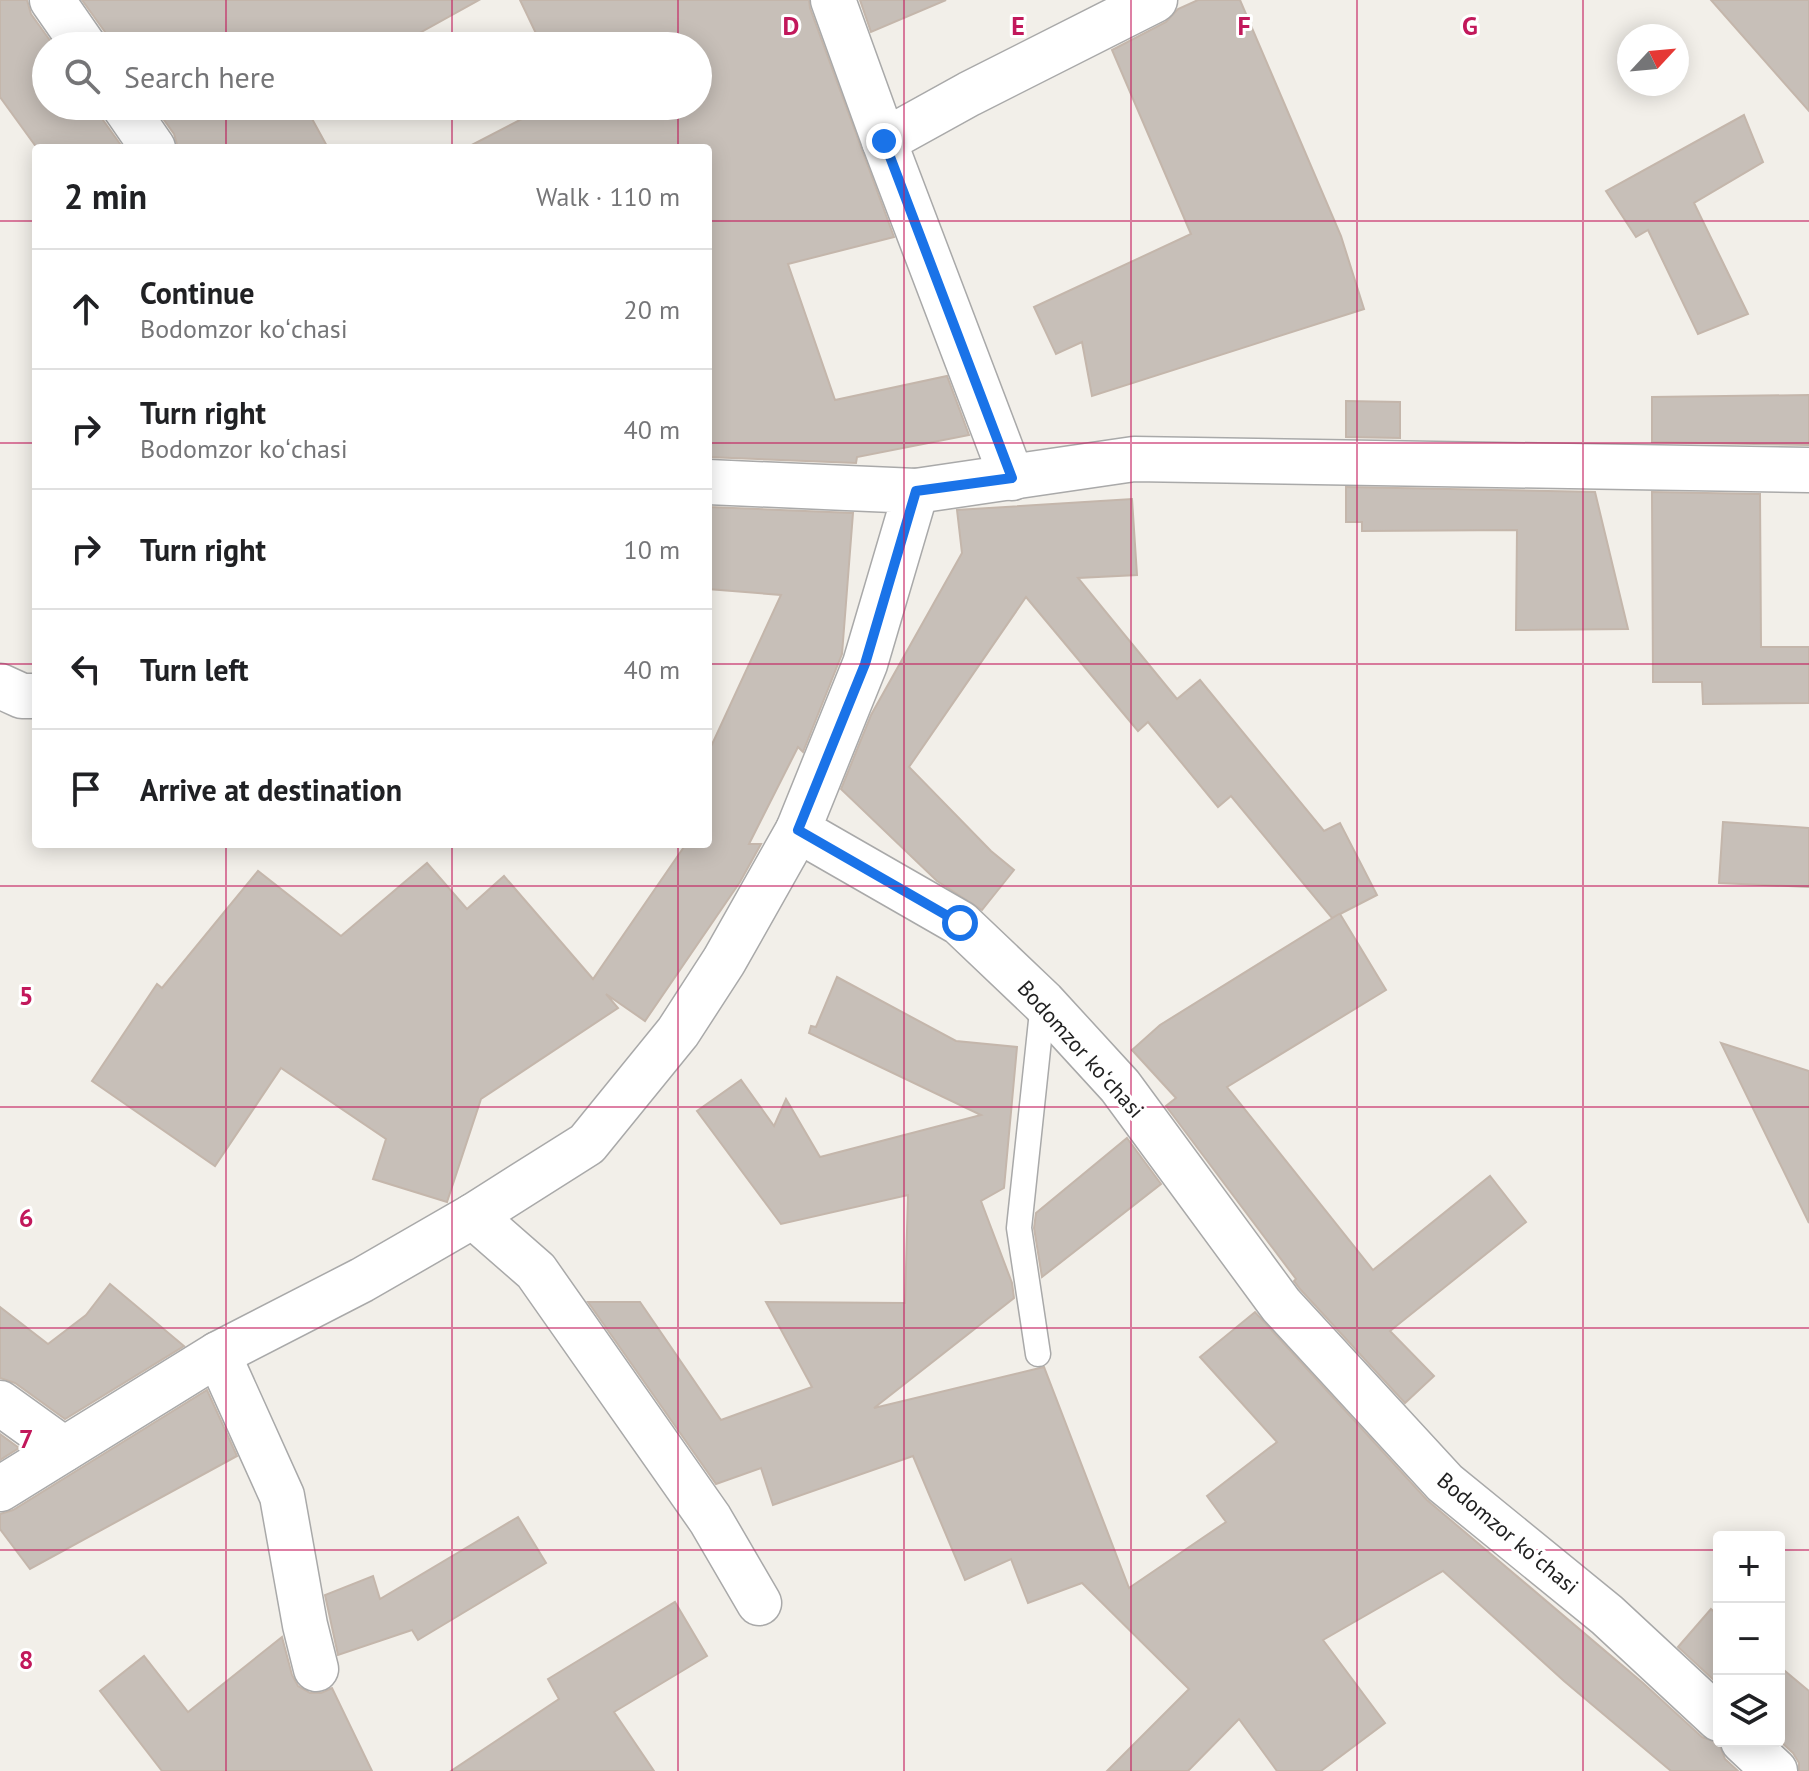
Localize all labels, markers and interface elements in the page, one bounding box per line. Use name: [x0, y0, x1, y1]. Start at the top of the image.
text: D: [783, 9, 799, 42]
text: E: [1011, 9, 1025, 42]
text: F: [1237, 9, 1251, 42]
text: G: [1462, 9, 1478, 42]
north arrow: [1617, 24, 1689, 96]
search box: [32, 32, 712, 120]
icon: search: [60, 54, 104, 98]
text: Search here: [124, 57, 275, 96]
route end: [866, 123, 902, 159]
text: 2 min: [64, 174, 147, 218]
text: Walk · 110 m: [536, 180, 680, 213]
text: Continue: [140, 273, 254, 312]
icon: ahead: [64, 287, 108, 331]
text: 20 m: [624, 293, 680, 326]
text: Bodomzor koʻchasi: [140, 312, 348, 345]
text: Turn right: [140, 393, 266, 432]
icon: right: [64, 407, 108, 451]
text: 40 m: [624, 413, 680, 446]
text: Bodomzor koʻchasi: [140, 432, 348, 465]
icon: right: [64, 527, 108, 571]
text: Turn right: [140, 530, 266, 569]
text: 10 m: [624, 533, 680, 566]
icon: left: [64, 647, 108, 691]
text: Turn left: [140, 650, 248, 689]
text: 40 m: [624, 653, 680, 686]
icon: arrive: [64, 767, 108, 811]
text: Arrive at destination: [140, 770, 402, 809]
route start: [942, 905, 978, 941]
street label: Bodomzor koʻchasi: [1012, 974, 1150, 1124]
text: 5: [19, 979, 33, 1012]
text: 6: [19, 1201, 33, 1234]
text: 7: [19, 1422, 33, 1455]
street label: Bodomzor koʻchasi: [1432, 1466, 1584, 1600]
map controls: [1713, 1531, 1785, 1747]
button: +: [1713, 1531, 1785, 1603]
button: −: [1713, 1603, 1785, 1675]
text: 8: [19, 1643, 33, 1676]
button: layers: [1713, 1675, 1785, 1747]

